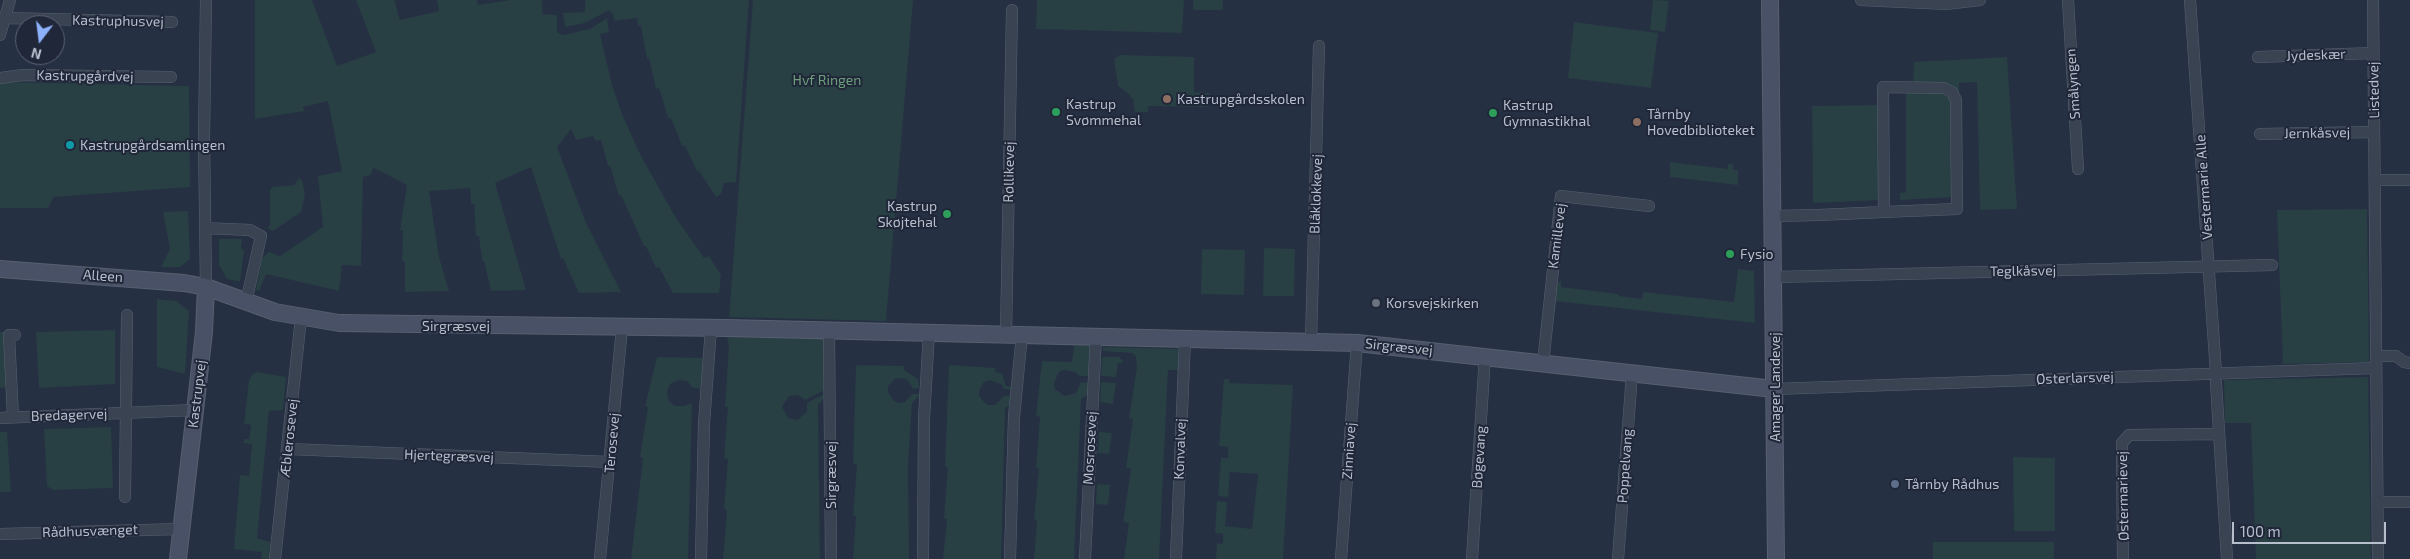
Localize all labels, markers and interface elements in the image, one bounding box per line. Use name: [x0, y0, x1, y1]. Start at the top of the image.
street label: Kastruphusvej: [72, 12, 164, 30]
north arrow: [15, 15, 65, 65]
text: N: [29, 44, 43, 64]
street label: Jydeskær: [2286, 46, 2346, 64]
street label: Smålyngen: [2062, 48, 2084, 120]
street label: Listedvej: [2365, 61, 2383, 119]
street label: Kastrupgårdvej: [36, 67, 134, 85]
park label: Hvf Ringen: [793, 72, 861, 88]
place label: Kastrupgårdsskolen: [1177, 91, 1305, 107]
marker: Kastrupgårdsskolen: [1161, 93, 1173, 105]
place label: Kastrup Svømmehal: [1066, 96, 1141, 128]
place label: Kastrup Gymnastikhal: [1503, 97, 1590, 130]
marker: Kastrup Svømmehal: [1050, 106, 1062, 118]
place label: Tårnby Hovedbiblioteket: [1647, 106, 1755, 138]
marker: Kastrup Gymnastikhal: [1487, 107, 1499, 119]
marker: Tårnby Hovedbiblioteket: [1631, 116, 1643, 128]
street label: Jernkåsvej: [2284, 124, 2350, 142]
street label: Vestermarie Alle: [2192, 134, 2216, 240]
place label: Kastrupgårdsamlingen: [80, 137, 225, 153]
marker: Kastrupgårdsamlingen: [64, 139, 76, 151]
street label: Røllikevej: [1000, 141, 1018, 203]
street label: Blåklokkevej: [1306, 154, 1326, 234]
place label: Kastrup Skøjtehal: [878, 198, 937, 230]
street label: Kamillevej: [1545, 202, 1569, 270]
marker: Kastrup Skøjtehal: [941, 208, 953, 220]
place label: Fysio: [1740, 246, 1773, 262]
marker: Fysio: [1724, 248, 1736, 260]
street label: Teglkåsvej: [1990, 262, 2056, 280]
street label: Alleen: [82, 266, 124, 286]
place label: Korsvejskirken: [1386, 295, 1479, 311]
marker: Korsvejskirken: [1370, 297, 1382, 309]
street label: Sirgræsvej: [422, 318, 490, 334]
street label: Amager Landevej: [1767, 332, 1783, 442]
street label: Sirgræsvej: [1364, 335, 1434, 359]
street label: Kastrupvej: [184, 359, 210, 429]
street label: Østerlarsvej: [2036, 368, 2114, 388]
street label: Æblerosevej: [277, 398, 301, 478]
street label: Bredagervej: [30, 405, 108, 425]
street label: Mosrosevej: [1080, 411, 1100, 485]
street label: Terosevej: [601, 412, 623, 474]
street label: Konvalvej: [1171, 418, 1189, 480]
street label: Zinniavej: [1339, 422, 1359, 480]
street label: Bøgevang: [1468, 425, 1490, 489]
street label: Poppelvang: [1614, 428, 1636, 504]
street label: Sirgræsvej: [823, 441, 839, 509]
street label: Hjertegræsvej: [404, 446, 494, 466]
street label: Østermarievej: [2114, 451, 2132, 541]
place label: Tårnby Rådhus: [1905, 476, 1999, 492]
marker: Tårnby Rådhus: [1889, 478, 1901, 490]
scale bar: [2235, 512, 2389, 544]
street label: Rådhusvænget: [42, 521, 138, 541]
text: 100 m: [2240, 522, 2281, 540]

